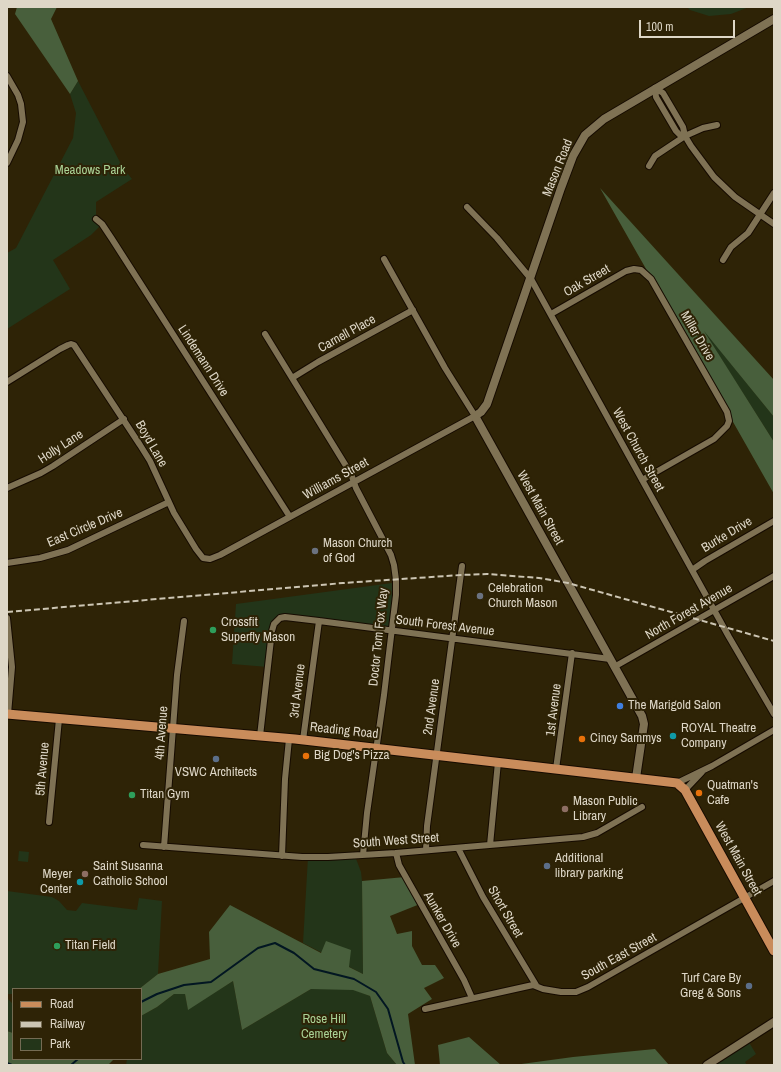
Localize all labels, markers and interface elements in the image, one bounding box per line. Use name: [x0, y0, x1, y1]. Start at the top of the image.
scale bar: [641, 12, 737, 38]
text: 100 m: [646, 19, 673, 35]
street label: Mason Road: [539, 137, 577, 199]
park label: Meadows Park: [55, 163, 125, 179]
street label: Oak Street: [561, 262, 613, 300]
street label: Miller Drive: [677, 309, 717, 363]
street label: Carnell Place: [315, 312, 379, 356]
street label: Lindemann Drive: [174, 322, 232, 400]
street label: West Church Street: [609, 406, 667, 494]
street label: Boyd Lane: [132, 418, 170, 470]
street label: Holly Lane: [36, 427, 86, 467]
street label: Williams Street: [301, 455, 371, 503]
street label: West Main Street: [513, 468, 567, 548]
street label: East Circle Drive: [45, 505, 125, 551]
street label: Burke Drive: [699, 514, 755, 556]
place label: Mason Church of God: [323, 536, 392, 567]
marker: Mason Church of God: [310, 546, 320, 556]
place label: Celebration Church Mason: [488, 581, 557, 612]
street label: North Forest Avenue: [643, 581, 735, 643]
street label: Doctor Tom Fox Way: [366, 587, 392, 687]
marker: Celebration Church Mason: [475, 591, 485, 601]
street label: South Forest Avenue: [395, 612, 495, 640]
place label: Crossfit Superfly Mason: [221, 615, 295, 646]
marker: Crossfit Superfly Mason: [208, 625, 218, 635]
street label: 3rd Avenue: [287, 663, 309, 719]
street label: 2nd Avenue: [420, 678, 444, 736]
street label: 1st Avenue: [543, 683, 565, 737]
place label: The Marigold Salon: [628, 698, 721, 714]
marker: The Marigold Salon: [615, 701, 625, 711]
street label: 4th Avenue: [152, 706, 172, 760]
street label: Reading Road: [309, 720, 379, 742]
place label: ROYAL Theatre Company: [681, 721, 756, 752]
place label: Cincy Sammys: [590, 731, 662, 747]
marker: ROYAL Theatre Company: [668, 731, 678, 741]
marker: Cincy Sammys: [577, 734, 587, 744]
street label: 5th Avenue: [33, 742, 53, 796]
place label: Big Dog's Pizza: [314, 748, 390, 764]
marker: Big Dog's Pizza: [301, 751, 311, 761]
marker: VSWC Architects: [211, 754, 221, 764]
place label: VSWC Architects: [175, 765, 257, 781]
place label: Quatman's Cafe: [707, 778, 758, 809]
place label: Titan Gym: [140, 787, 190, 803]
marker: Quatman's Cafe: [694, 788, 704, 798]
marker: Titan Gym: [127, 790, 137, 800]
place label: Mason Public Library: [573, 794, 638, 825]
marker: Mason Public Library: [560, 804, 570, 814]
street label: West Main Street: [711, 819, 765, 899]
street label: South West Street: [352, 830, 440, 852]
place label: Additional library parking: [555, 851, 623, 882]
place label: Saint Susanna Catholic School: [93, 859, 168, 890]
marker: Additional library parking: [542, 861, 552, 871]
place label: Meyer Center: [40, 867, 72, 898]
marker: Saint Susanna Catholic School: [80, 869, 90, 879]
marker: Meyer Center: [75, 877, 85, 887]
street label: Short Street: [484, 883, 526, 941]
street label: Aunker Drive: [420, 889, 464, 951]
street label: South East Street: [579, 930, 659, 984]
place label: Titan Field: [65, 938, 116, 954]
marker: Titan Field: [52, 941, 62, 951]
place label: Turf Care By Greg & Sons: [680, 971, 741, 1002]
marker: Turf Care By Greg & Sons: [744, 981, 754, 991]
legend: [12, 988, 142, 1060]
text: Road: [50, 996, 74, 1012]
park label: Rose Hill Cemetery: [301, 1012, 347, 1043]
text: Railway: [50, 1016, 85, 1032]
text: Park: [50, 1036, 70, 1052]

